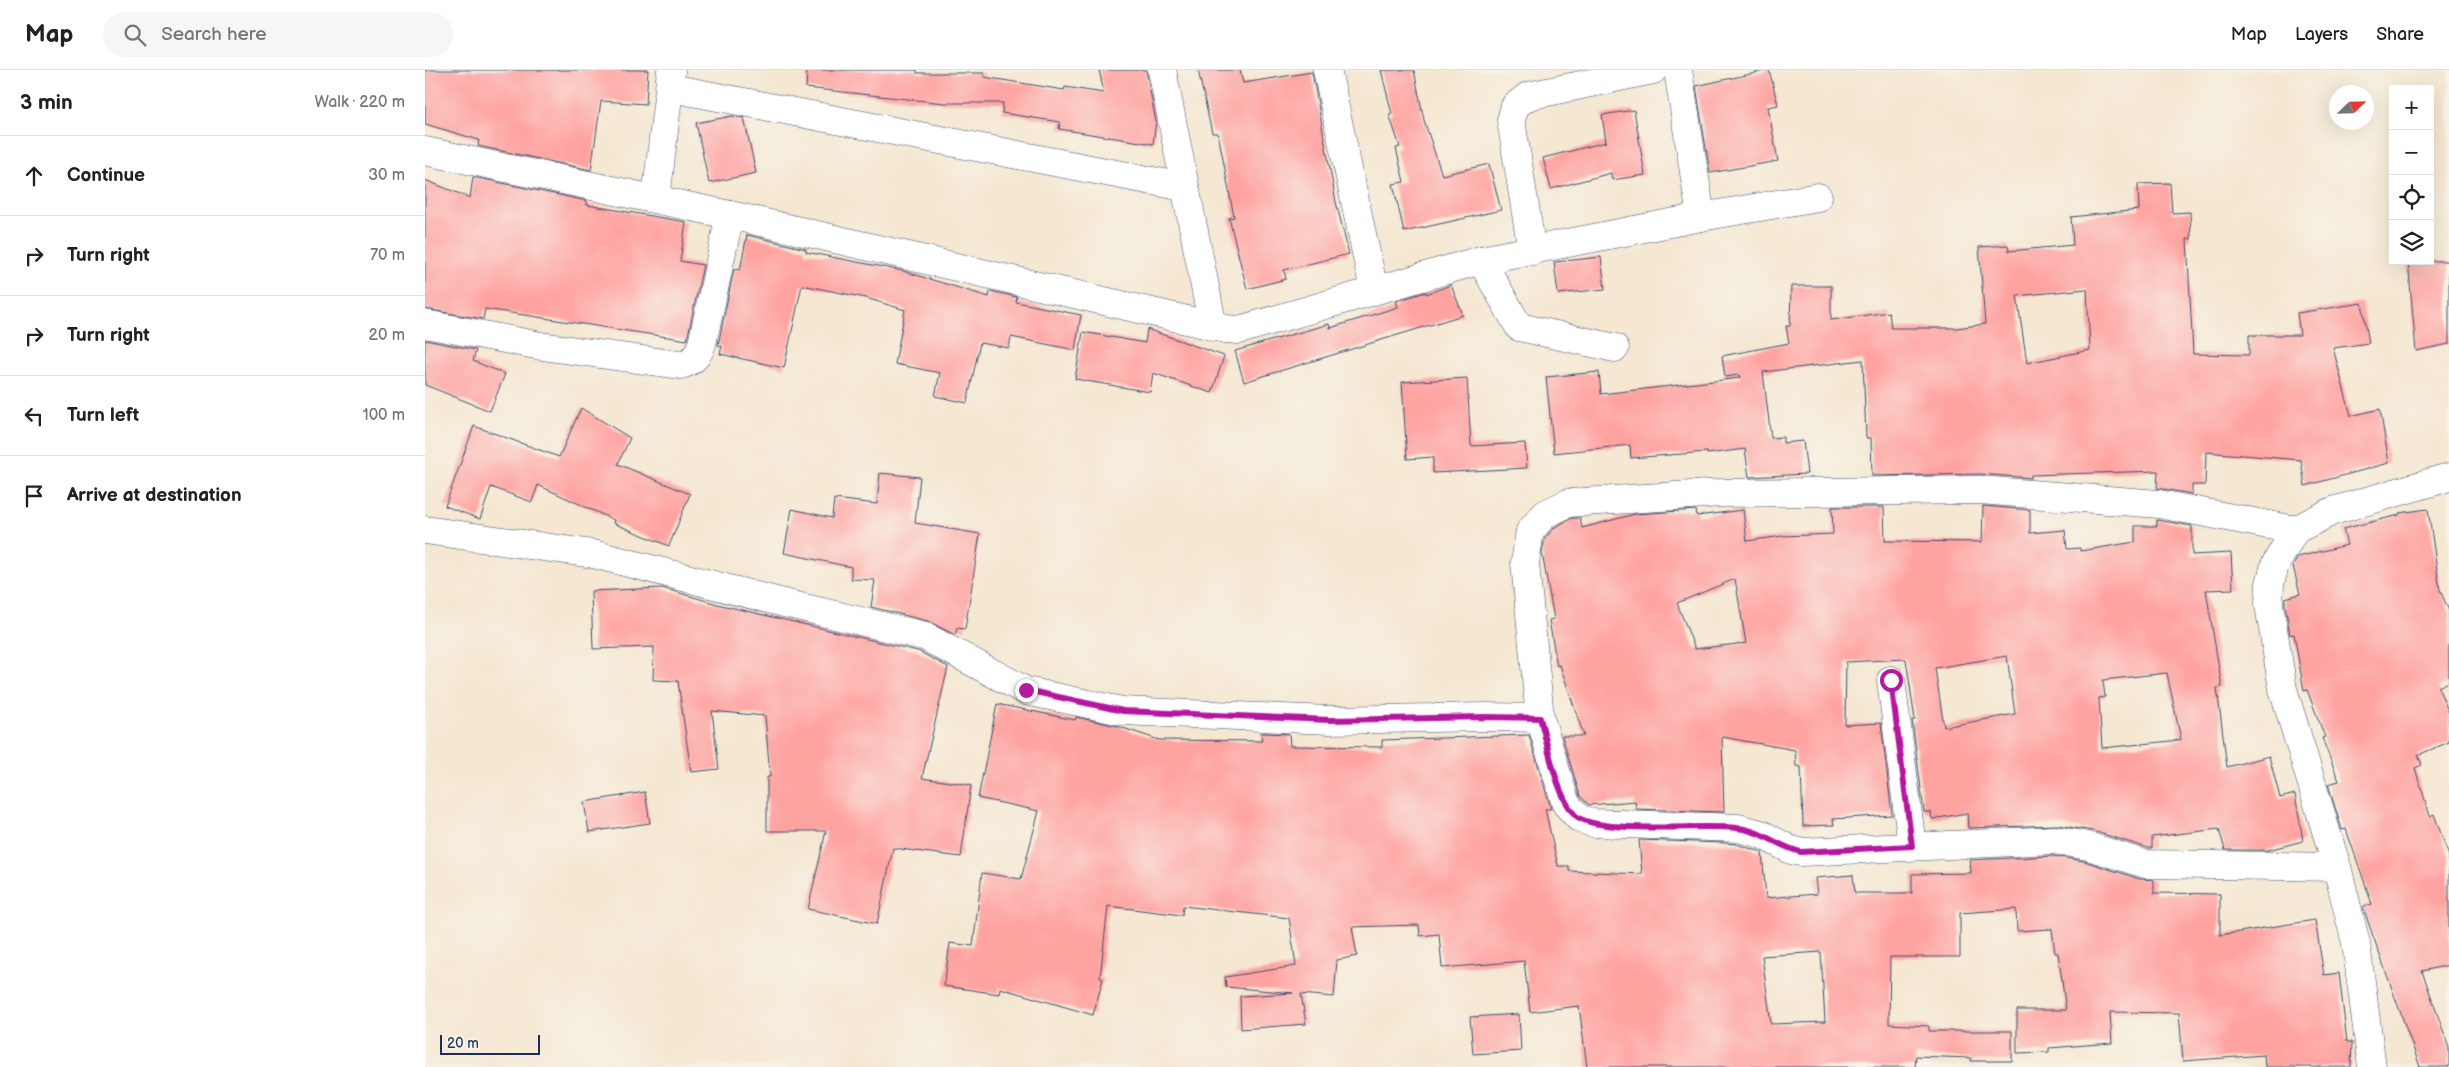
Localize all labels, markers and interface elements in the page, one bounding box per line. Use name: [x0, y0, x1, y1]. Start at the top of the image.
search box: [103, 12, 453, 57]
text: Map: [25, 20, 73, 49]
icon: search: [121, 21, 149, 49]
text: Search here: [161, 23, 267, 46]
text: Map: [2231, 24, 2267, 45]
text: Layers: [2295, 24, 2348, 45]
text: Share: [2376, 24, 2424, 45]
north arrow: [2329, 85, 2374, 130]
map controls: [2389, 85, 2434, 265]
button: +: [2389, 85, 2434, 130]
text: 3 min: [20, 90, 73, 115]
text: Walk · 220 m: [315, 93, 405, 112]
button: −: [2389, 130, 2434, 175]
icon: ahead: [20, 162, 48, 190]
text: Continue: [67, 164, 145, 187]
text: 30 m: [368, 166, 405, 185]
button: locate: [2389, 175, 2434, 220]
button: layers: [2389, 220, 2434, 265]
icon: right: [20, 242, 48, 270]
text: Turn right: [67, 244, 150, 267]
text: 70 m: [370, 246, 405, 265]
icon: right: [20, 322, 48, 350]
text: Turn right: [67, 324, 150, 347]
text: 20 m: [369, 326, 405, 345]
icon: left: [20, 402, 48, 430]
text: Turn left: [67, 404, 139, 427]
text: 100 m: [362, 406, 405, 425]
icon: arrive: [20, 482, 48, 510]
text: Arrive at destination: [67, 484, 242, 507]
route start: [1880, 669, 1903, 692]
route end: [1015, 679, 1038, 702]
scale bar: [440, 1032, 540, 1055]
text: 20 m: [447, 1035, 479, 1052]

